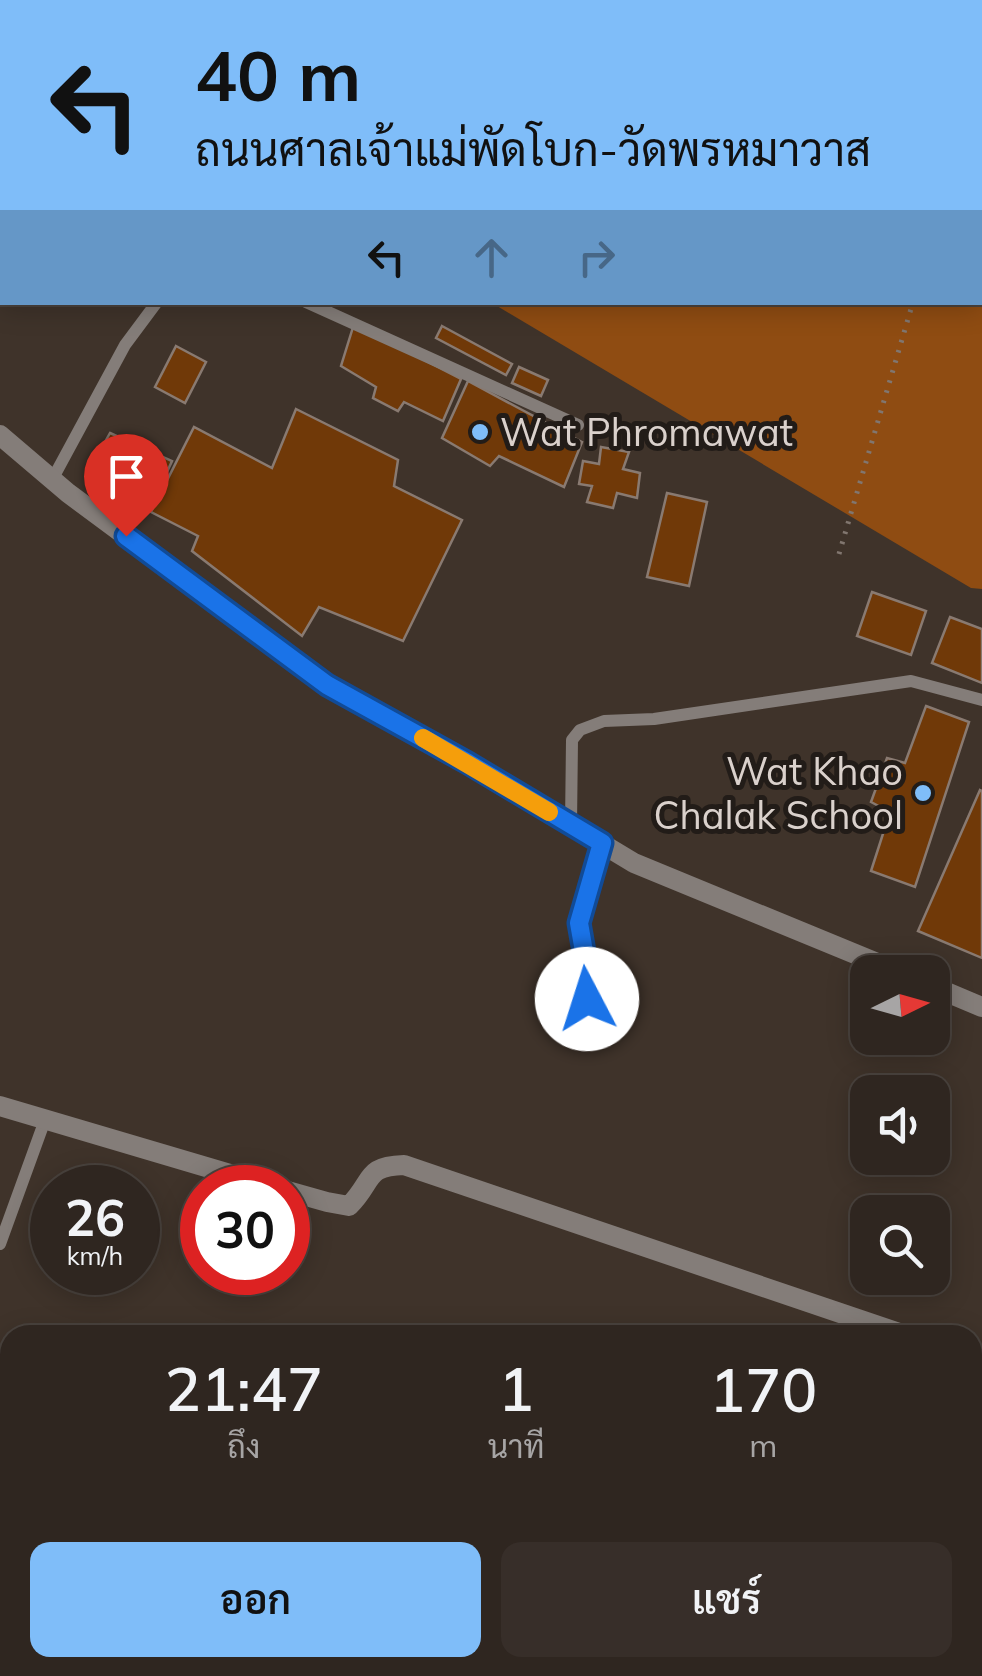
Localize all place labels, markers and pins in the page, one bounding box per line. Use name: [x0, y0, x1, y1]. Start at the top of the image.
place label: Wat Phromawat: [500, 408, 793, 456]
marker: Wat Phromawat: [469, 421, 491, 443]
pin: [84, 434, 169, 537]
place label: Wat Khao Chalak School: [653, 747, 903, 839]
marker: Wat Khao Chalak School: [912, 782, 934, 804]

